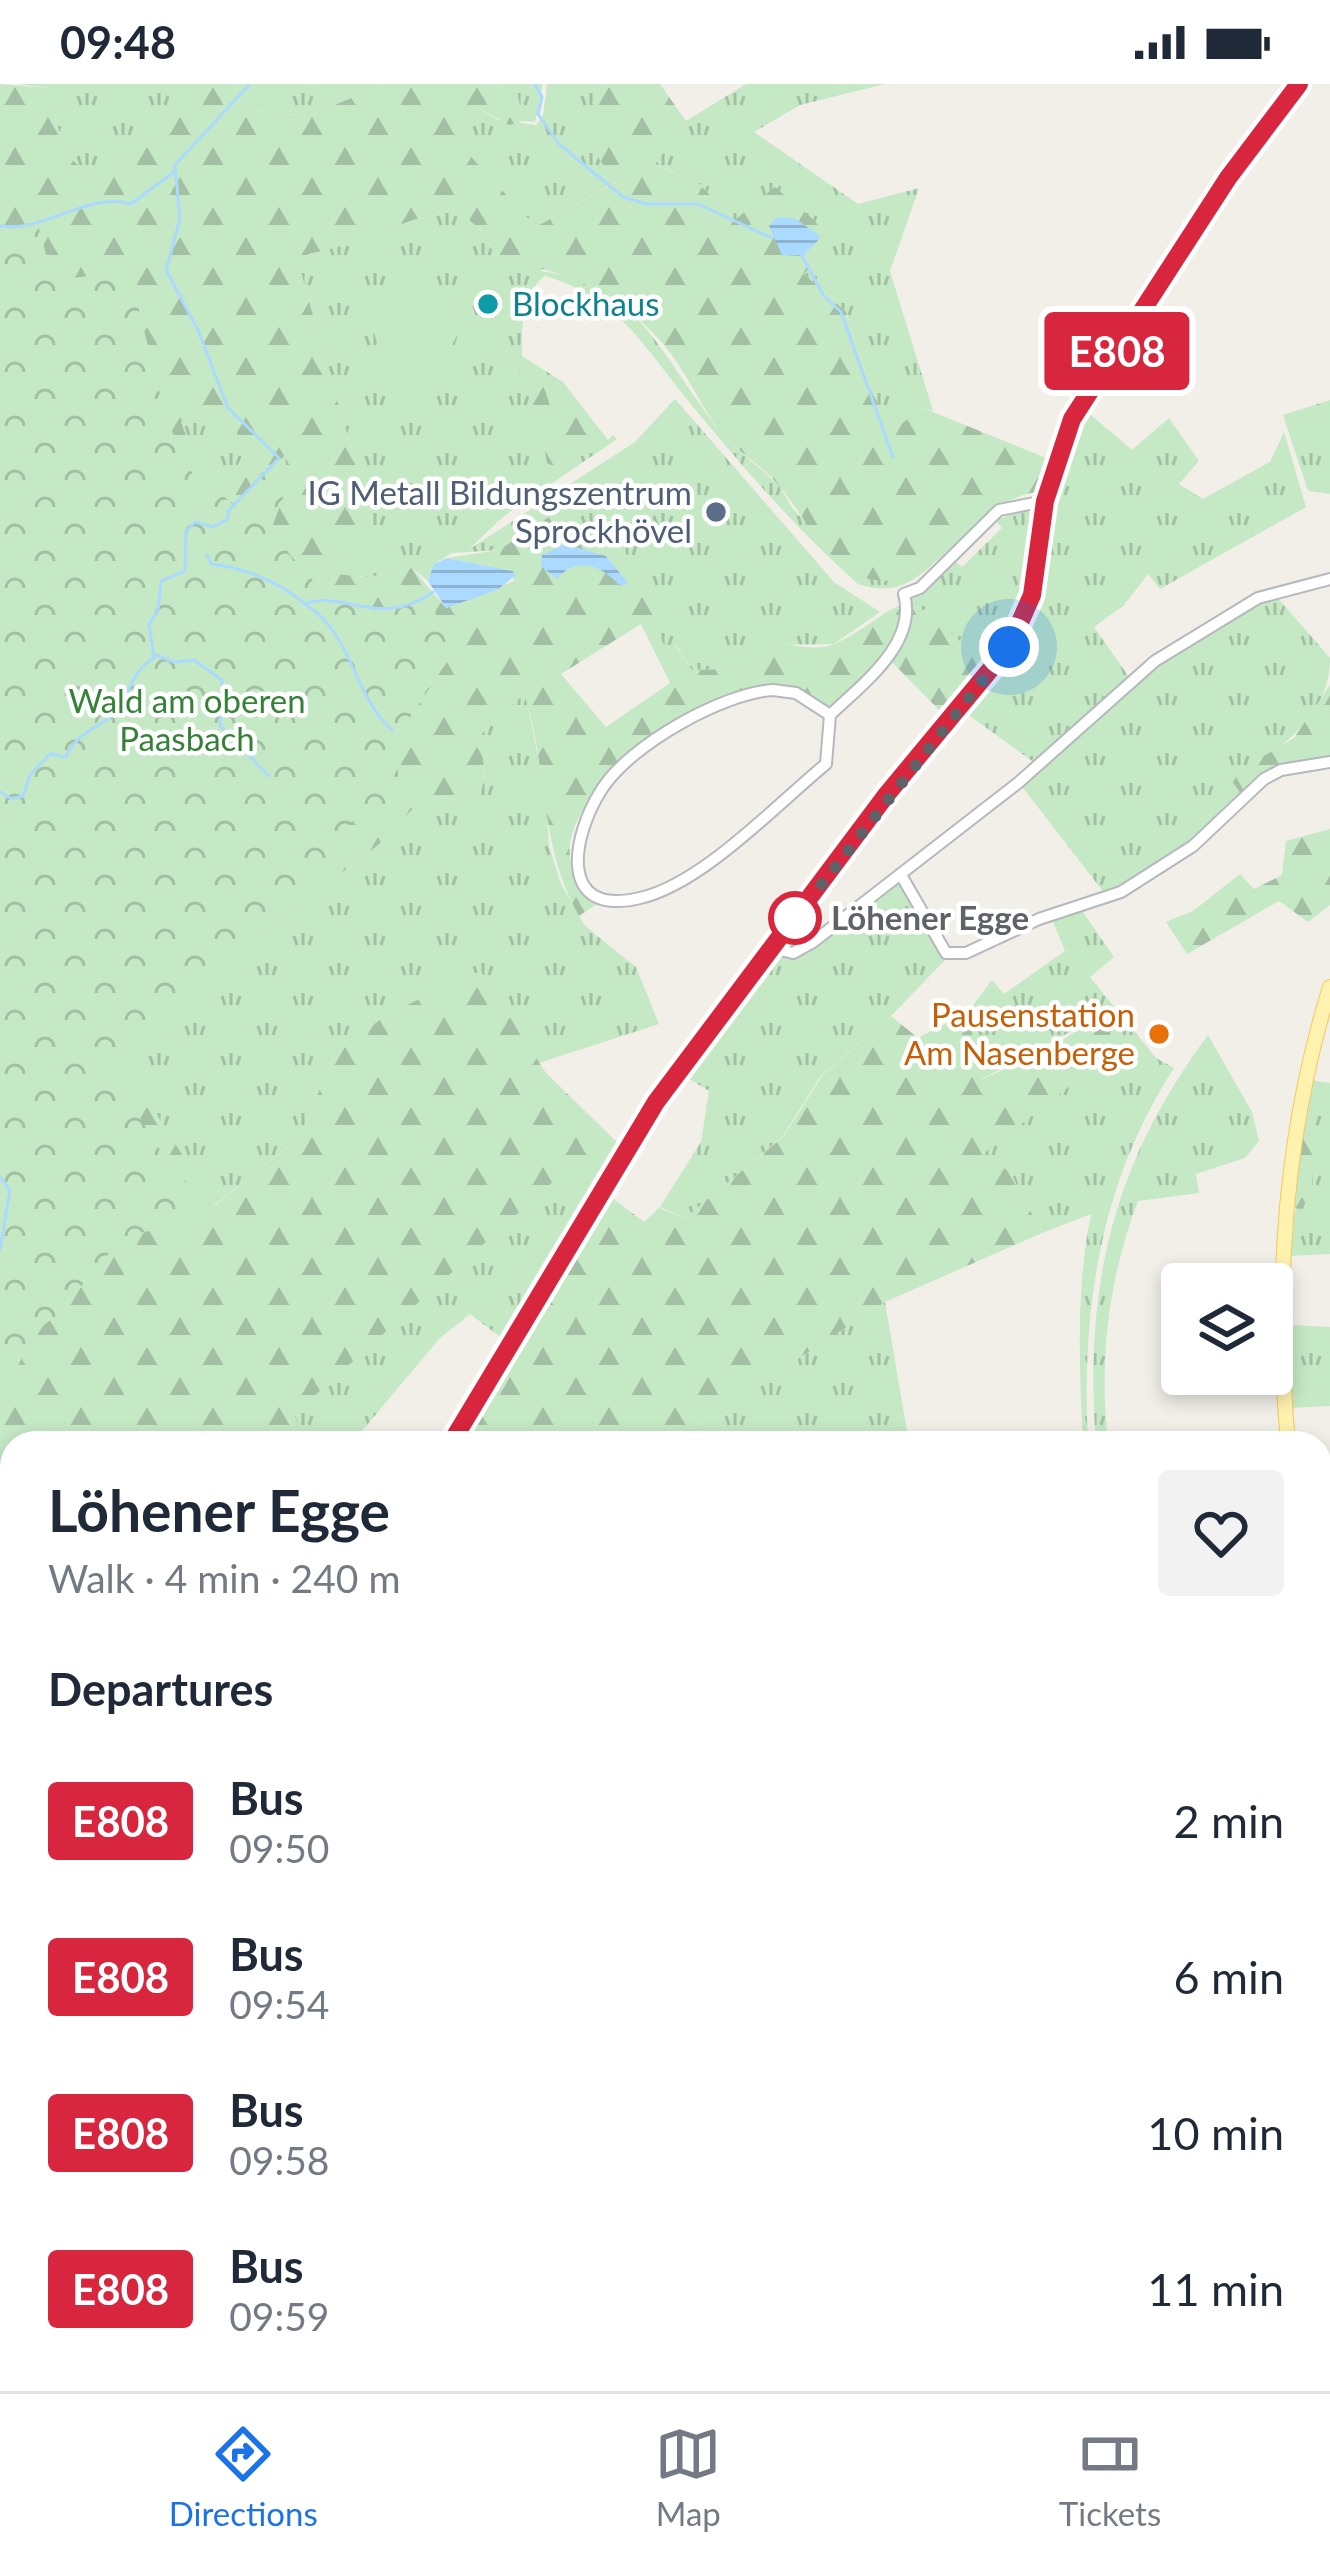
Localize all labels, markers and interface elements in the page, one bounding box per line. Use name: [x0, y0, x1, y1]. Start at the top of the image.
text: 09:48: [60, 15, 176, 69]
place label: Blockhaus: [512, 283, 660, 323]
marker: Blockhaus: [475, 291, 501, 317]
line badge: E808: [1033, 312, 1201, 390]
text: E808: [1068, 326, 1166, 376]
place label: IG Metall Bildungszentrum Sprockhövel: [307, 472, 692, 550]
marker: IG Metall Bildungszentrum Sprockhövel: [703, 499, 729, 525]
your location: [979, 617, 1039, 677]
park label: Wald am oberen Paasbach: [68, 680, 306, 758]
marker: Löhener Egge: [770, 893, 820, 943]
place label: Löhener Egge: [831, 897, 1029, 937]
place label: Pausenstation Am Nasenberge: [904, 994, 1135, 1072]
marker: Pausenstation Am Nasenberge: [1146, 1021, 1172, 1047]
map controls: [1161, 1263, 1293, 1395]
button: layers: [1161, 1263, 1293, 1395]
button: heart: [1158, 1470, 1284, 1596]
text: Löhener Egge: [48, 1476, 390, 1544]
text: Walk · 4 min · 240 m: [48, 1555, 401, 1601]
text: Departures: [48, 1662, 273, 1716]
text: Bus: [229, 1771, 304, 1825]
text: 2 min: [1173, 1794, 1284, 1848]
text: E808: [72, 1796, 169, 1846]
text: 09:50: [229, 1825, 329, 1871]
text: Bus: [229, 1927, 304, 1981]
text: 6 min: [1173, 1950, 1284, 2004]
text: E808: [72, 1952, 169, 2002]
text: 09:54: [229, 1981, 329, 2027]
text: Bus: [229, 2083, 304, 2137]
text: 10 min: [1147, 2106, 1284, 2160]
text: E808: [72, 2108, 169, 2158]
text: 09:58: [229, 2137, 329, 2183]
text: Bus: [229, 2239, 304, 2293]
text: 11 min: [1147, 2262, 1284, 2316]
text: E808: [72, 2264, 169, 2314]
text: 09:59: [229, 2293, 329, 2339]
tab: Directions: [169, 2421, 318, 2533]
tab: Map: [655, 2421, 721, 2533]
tab: Tickets: [1059, 2421, 1161, 2533]

